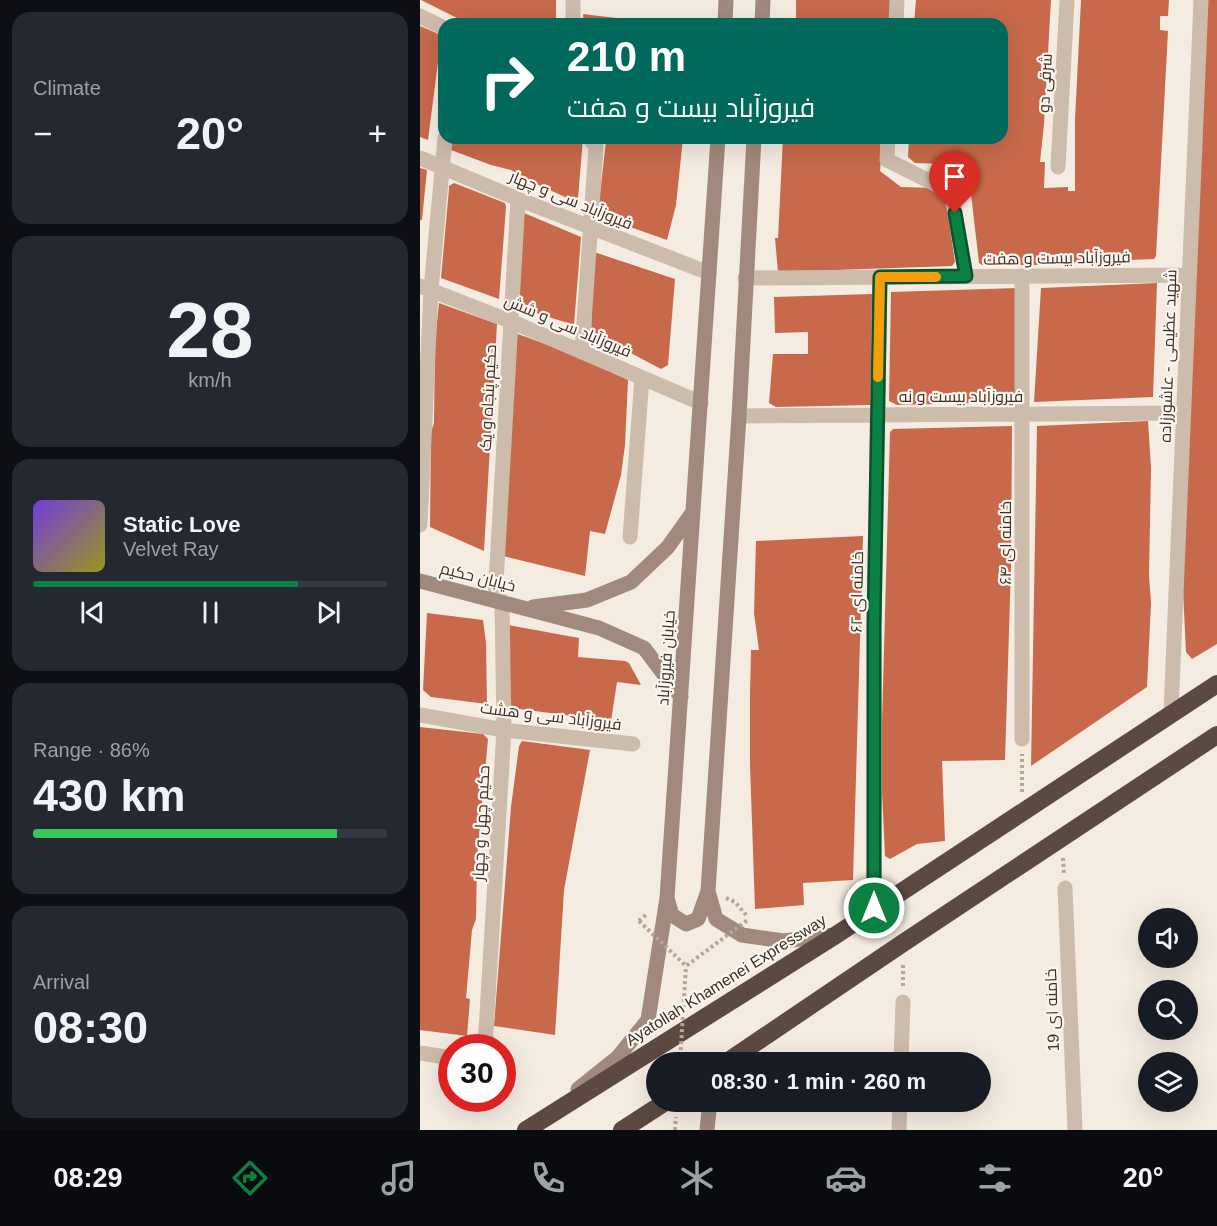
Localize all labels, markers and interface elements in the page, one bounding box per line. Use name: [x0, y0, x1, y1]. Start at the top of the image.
text: 210 m: [567, 33, 686, 80]
icon: right: [468, 42, 546, 120]
street label: شرقی دو: [1035, 53, 1057, 113]
text: Climate: [33, 77, 101, 99]
text: فیروزآباد بیست و هفت: [567, 93, 815, 123]
text: 20°: [176, 108, 244, 159]
text: −: [33, 115, 52, 152]
text: +: [368, 115, 387, 152]
pin: [929, 151, 980, 213]
icon: arrive: [938, 160, 971, 193]
street label: فیروزآباد سی و چهار: [505, 167, 635, 235]
street label: فیروزآباد بیست و هفت: [983, 248, 1131, 269]
street label: شهید عظیمی - عاشورزاده: [1156, 269, 1182, 443]
text: 28: [167, 286, 253, 374]
street label: فیروزآباد سی و شش: [501, 292, 634, 362]
street label: حکیم پنجاه و یک: [477, 344, 502, 452]
text: km/h: [188, 369, 232, 391]
street label: فیروزآباد بیست و نه: [899, 388, 1023, 406]
street label: خامنه ای ۶۴: [997, 501, 1016, 585]
text: Static Love: [123, 512, 240, 537]
text: Velvet Ray: [123, 538, 219, 560]
street label: خامنه ای ۶۲: [848, 551, 868, 633]
street label: خیابان حکیم: [438, 559, 517, 597]
icon: previous: [76, 596, 109, 629]
icon: pause: [194, 596, 227, 629]
icon: next: [312, 596, 345, 629]
street label: خیابان فیروزآباد: [654, 610, 680, 706]
street label: فیروزآباد سی و هشت: [479, 699, 623, 735]
text: Range · 86%: [33, 739, 150, 761]
street label: حکیم چهل و چهار: [469, 765, 496, 882]
text: 430 km: [33, 770, 186, 821]
position arrow: [842, 876, 906, 940]
map controls: [1138, 908, 1198, 1112]
button: sound: [1138, 908, 1198, 968]
street label: Ayatollah Khamenei Expressway: [623, 911, 829, 1049]
street label: خامنه ای 19: [1042, 968, 1064, 1052]
text: Arrival: [33, 971, 90, 993]
button: search: [1138, 980, 1198, 1040]
text: 08:30: [33, 1002, 148, 1053]
speed limit sign: 30: [438, 1034, 516, 1112]
button: layers: [1138, 1052, 1198, 1112]
text: 08:30 · 1 min · 260 m: [711, 1069, 926, 1094]
icon: directions: [229, 1157, 271, 1199]
icon: music: [378, 1157, 420, 1199]
icon: phone: [527, 1157, 569, 1199]
icon: climate: [676, 1157, 718, 1199]
icon: car: [825, 1157, 867, 1199]
icon: filters: [974, 1157, 1016, 1199]
text: 08:29: [53, 1163, 123, 1193]
text: 20°: [1123, 1163, 1163, 1193]

